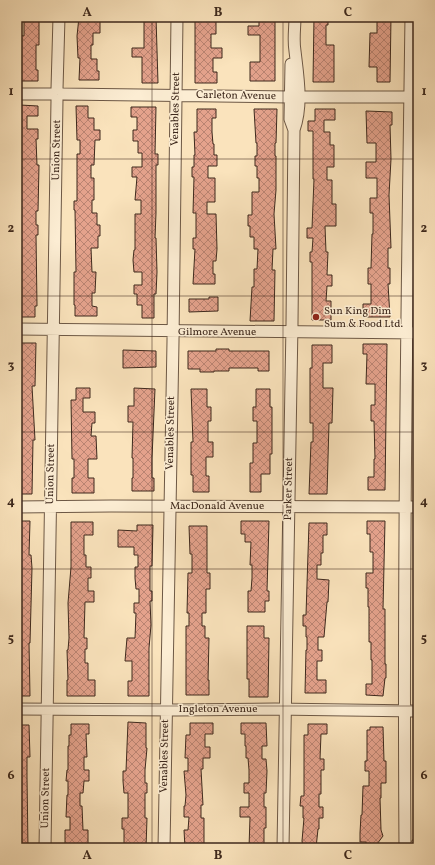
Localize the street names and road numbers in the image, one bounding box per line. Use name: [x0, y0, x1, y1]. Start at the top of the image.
street label: Venables Street: [168, 72, 184, 146]
street label: Carleton Avenue: [196, 88, 276, 104]
street label: Union Street: [49, 119, 65, 181]
street label: Gilmore Avenue: [178, 325, 256, 340]
street label: Venables Street: [163, 396, 179, 470]
street label: Union Street: [43, 443, 59, 505]
street label: Parker Street: [281, 457, 297, 521]
street label: MacDonald Avenue: [170, 499, 264, 514]
street label: Ingleton Avenue: [179, 702, 257, 717]
street label: Venables Street: [157, 719, 173, 793]
street label: Union Street: [38, 767, 54, 829]

